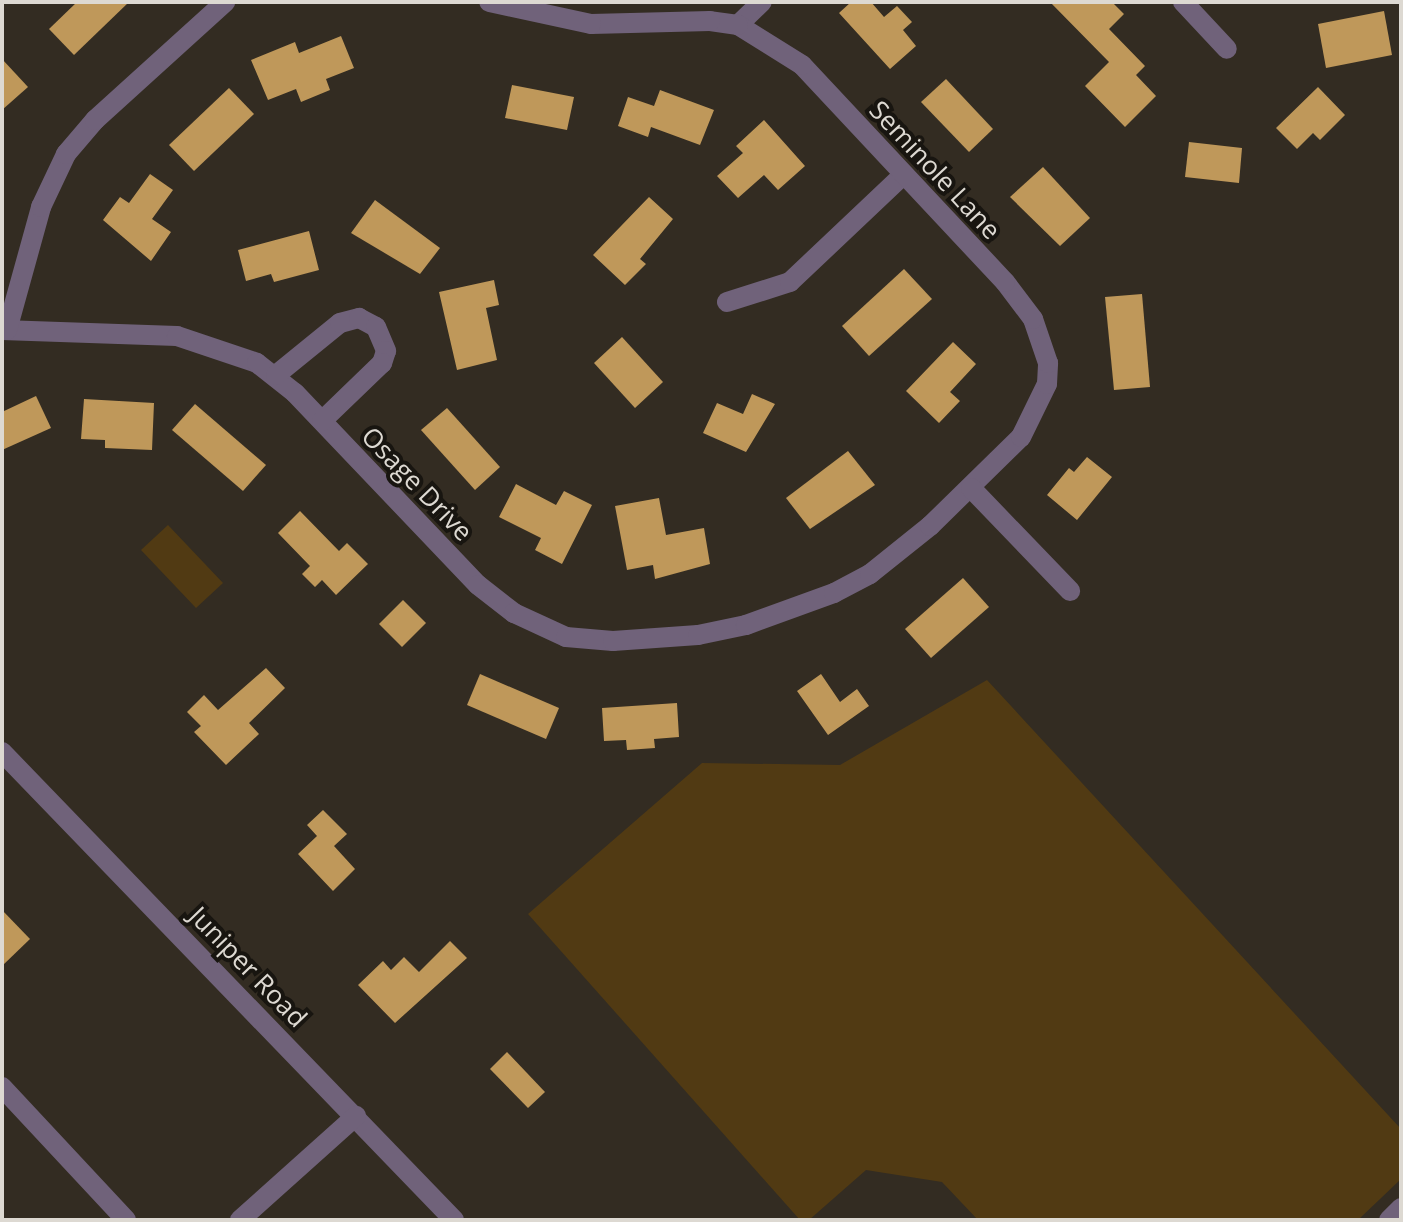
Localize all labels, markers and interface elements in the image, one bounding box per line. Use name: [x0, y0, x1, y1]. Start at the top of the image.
street label: Seminole Lane: [863, 94, 1007, 246]
street label: Osage Drive: [355, 421, 479, 547]
street label: Juniper Road: [183, 900, 313, 1034]

